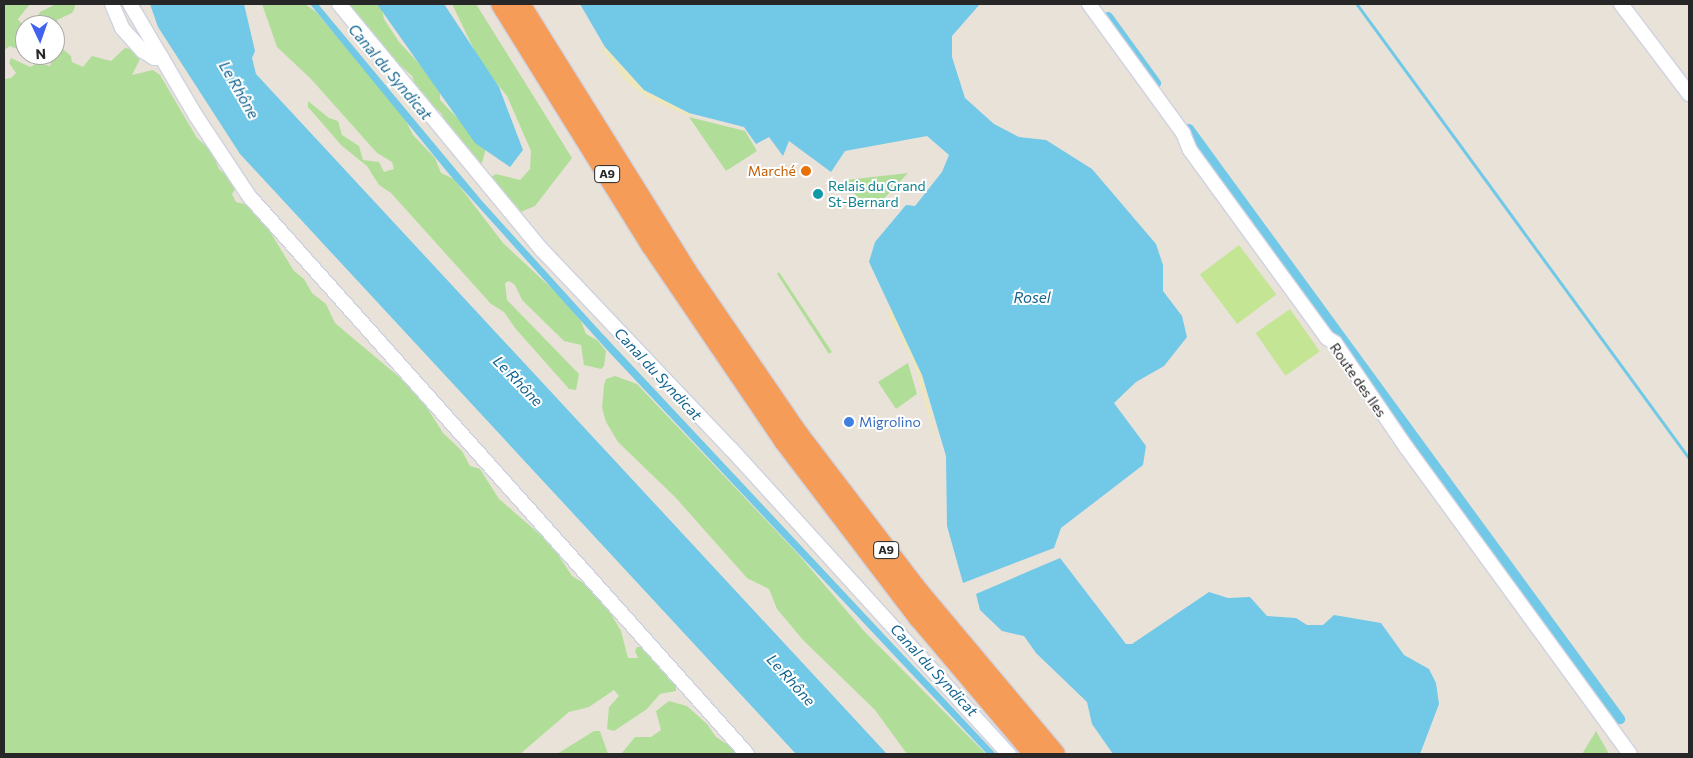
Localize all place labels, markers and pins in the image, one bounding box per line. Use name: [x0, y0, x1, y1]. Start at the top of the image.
place label: Marché: [748, 163, 796, 179]
marker: Marché: [800, 165, 812, 177]
place label: Relais du Grand St-Bernard: [828, 178, 926, 210]
marker: Relais du Grand St-Bernard: [812, 188, 824, 200]
place label: Migrolino: [859, 414, 921, 430]
marker: Migrolino: [843, 416, 855, 428]

